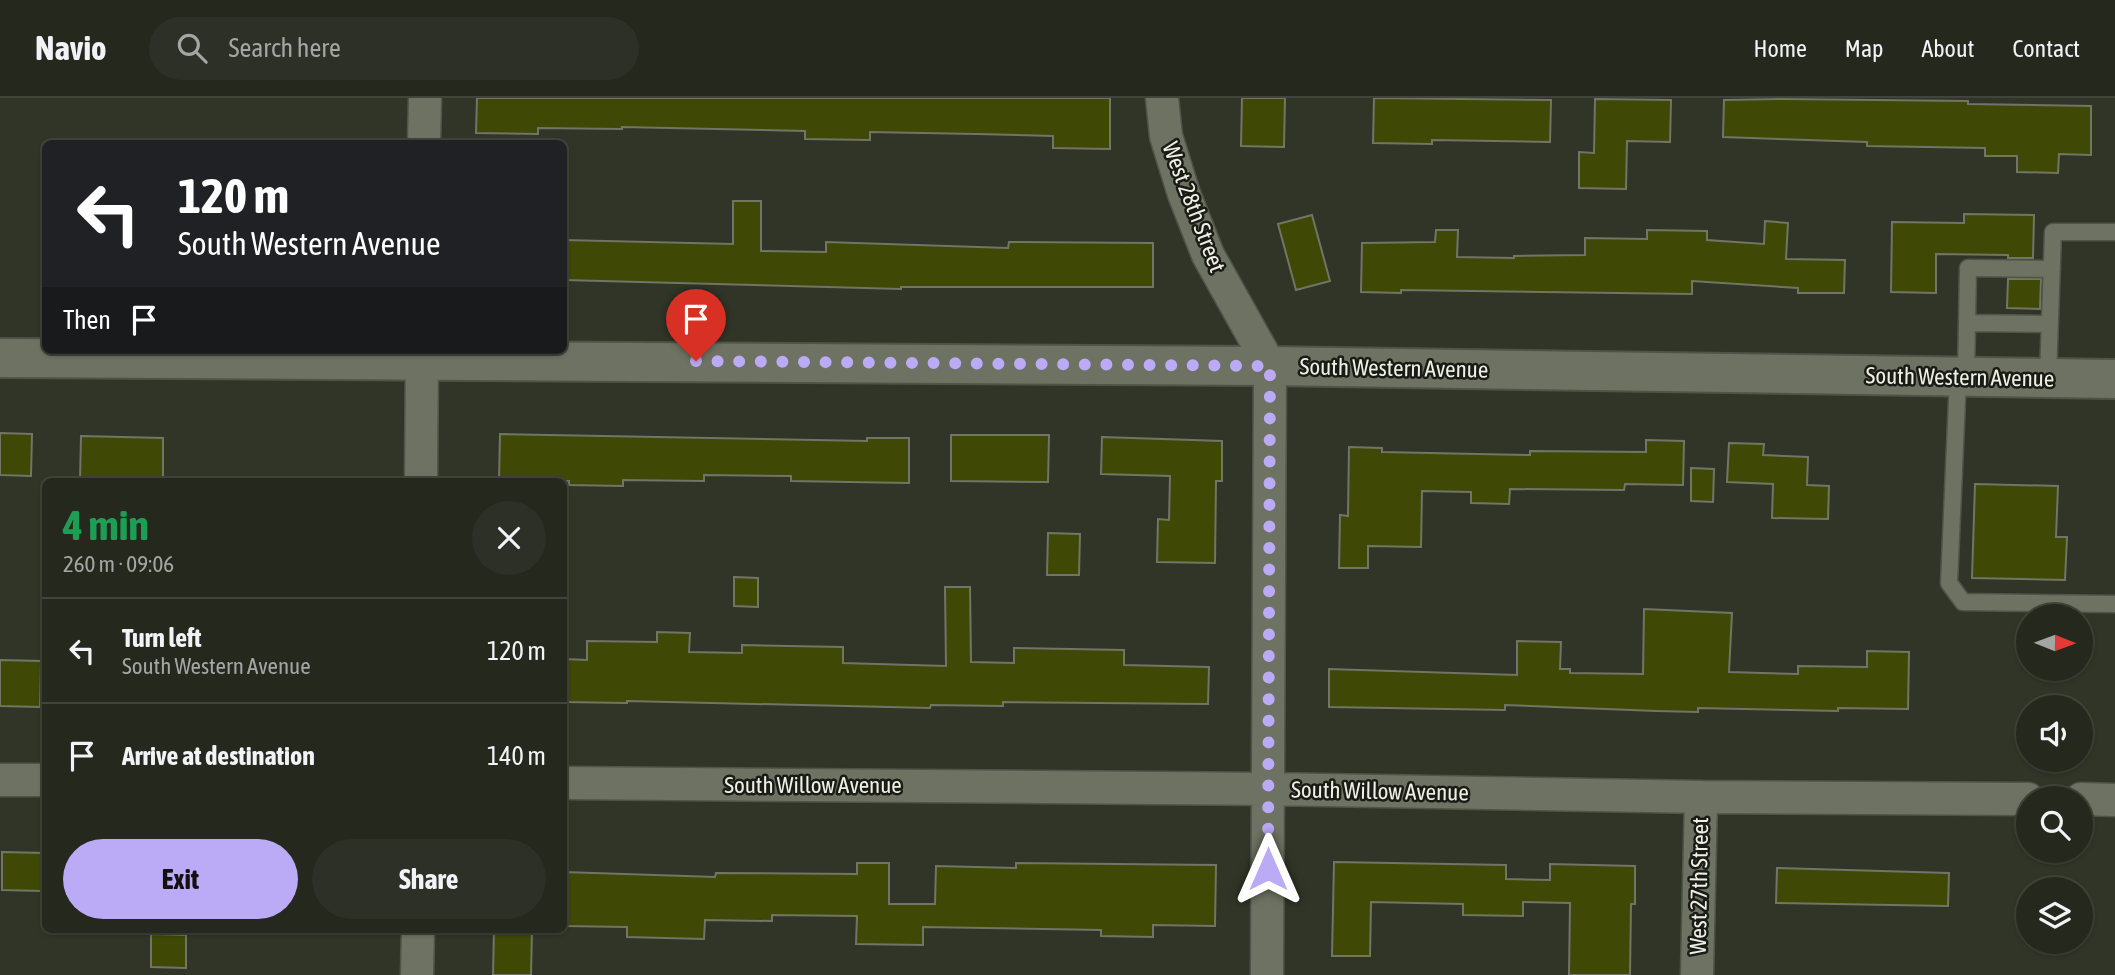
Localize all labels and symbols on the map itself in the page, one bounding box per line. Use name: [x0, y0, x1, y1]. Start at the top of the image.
street label: West 28th Street: [1157, 138, 1231, 276]
pin: [666, 289, 726, 361]
street label: South Western Avenue: [1299, 353, 1489, 383]
street label: South Western Avenue: [1865, 362, 2055, 392]
north arrow: [2016, 604, 2093, 681]
street label: South Willow Avenue: [724, 772, 902, 798]
street label: South Willow Avenue: [1291, 776, 1469, 806]
street label: West 27th Street: [1685, 817, 1713, 955]
position arrow: [1231, 832, 1305, 906]

